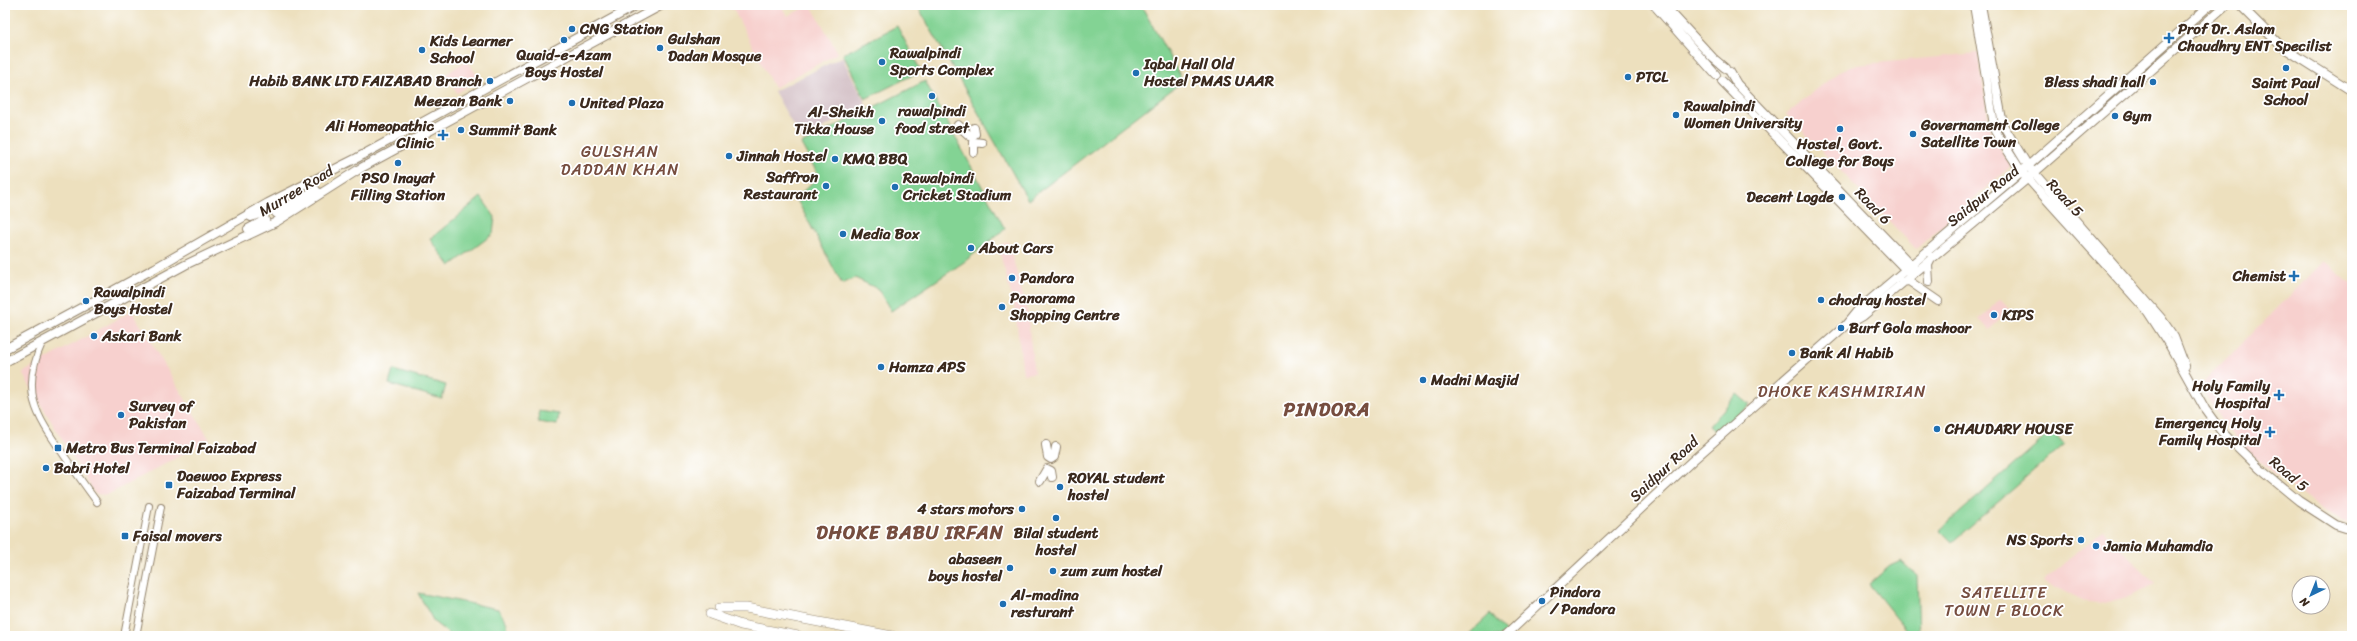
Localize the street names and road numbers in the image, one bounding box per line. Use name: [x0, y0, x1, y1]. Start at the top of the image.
street label: Murree Road: [253, 158, 339, 224]
street label: Saidpur Road: [1941, 158, 2026, 234]
street label: Road 5: [2040, 173, 2090, 223]
street label: Road 6: [1848, 181, 1898, 231]
street label: Saidpur Road: [1623, 429, 1706, 508]
street label: Road 5: [2263, 450, 2315, 498]

